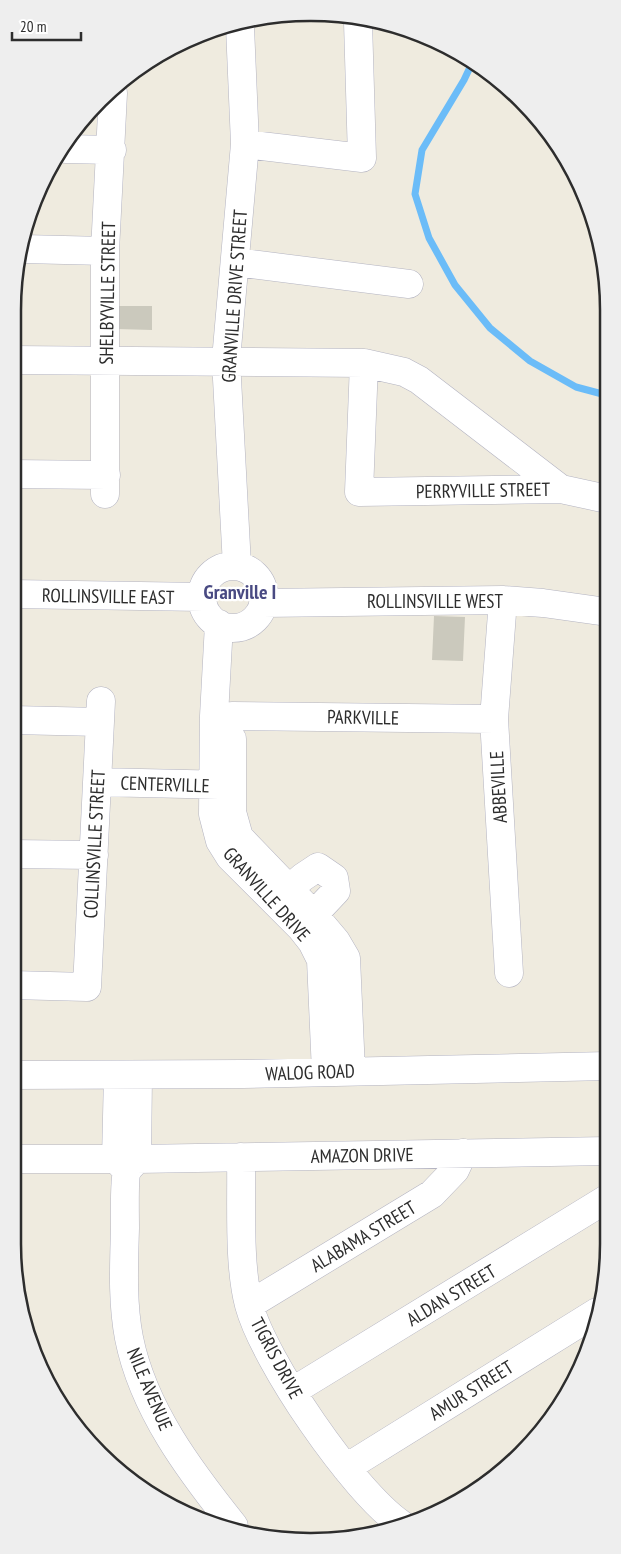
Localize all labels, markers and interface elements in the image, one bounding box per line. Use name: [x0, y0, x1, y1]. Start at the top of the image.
scale bar: [12, 10, 81, 42]
text: 20 m: [20, 17, 46, 36]
street label: GRANVILLE DRIVE STREET: [216, 208, 252, 383]
street label: SHELBYVILLE STREET: [94, 221, 120, 365]
street label: PERRYVILLE STREET: [416, 477, 551, 503]
district label: Granville I: [204, 579, 276, 605]
street label: ROLLINSVILLE EAST: [42, 583, 175, 609]
street label: ROLLINSVILLE WEST: [367, 589, 503, 613]
street label: PARKVILLE: [327, 704, 399, 730]
street label: ABBEVILLE: [484, 750, 512, 824]
street label: COLLINSVILLE STREET: [78, 768, 110, 919]
street label: CENTERVILLE: [120, 770, 210, 798]
street label: GRANVILLE DRIVE: [218, 842, 316, 946]
street label: WALOG ROAD: [265, 1058, 355, 1086]
street label: AMAZON DRIVE: [310, 1142, 414, 1168]
street label: ALABAMA STREET: [306, 1195, 421, 1277]
street label: ALDAN STREET: [402, 1259, 501, 1331]
street label: TIGRIS DRIVE: [246, 1313, 308, 1403]
street label: NILE AVENUE: [122, 1344, 178, 1434]
street label: AMUR STREET: [424, 1354, 518, 1425]

